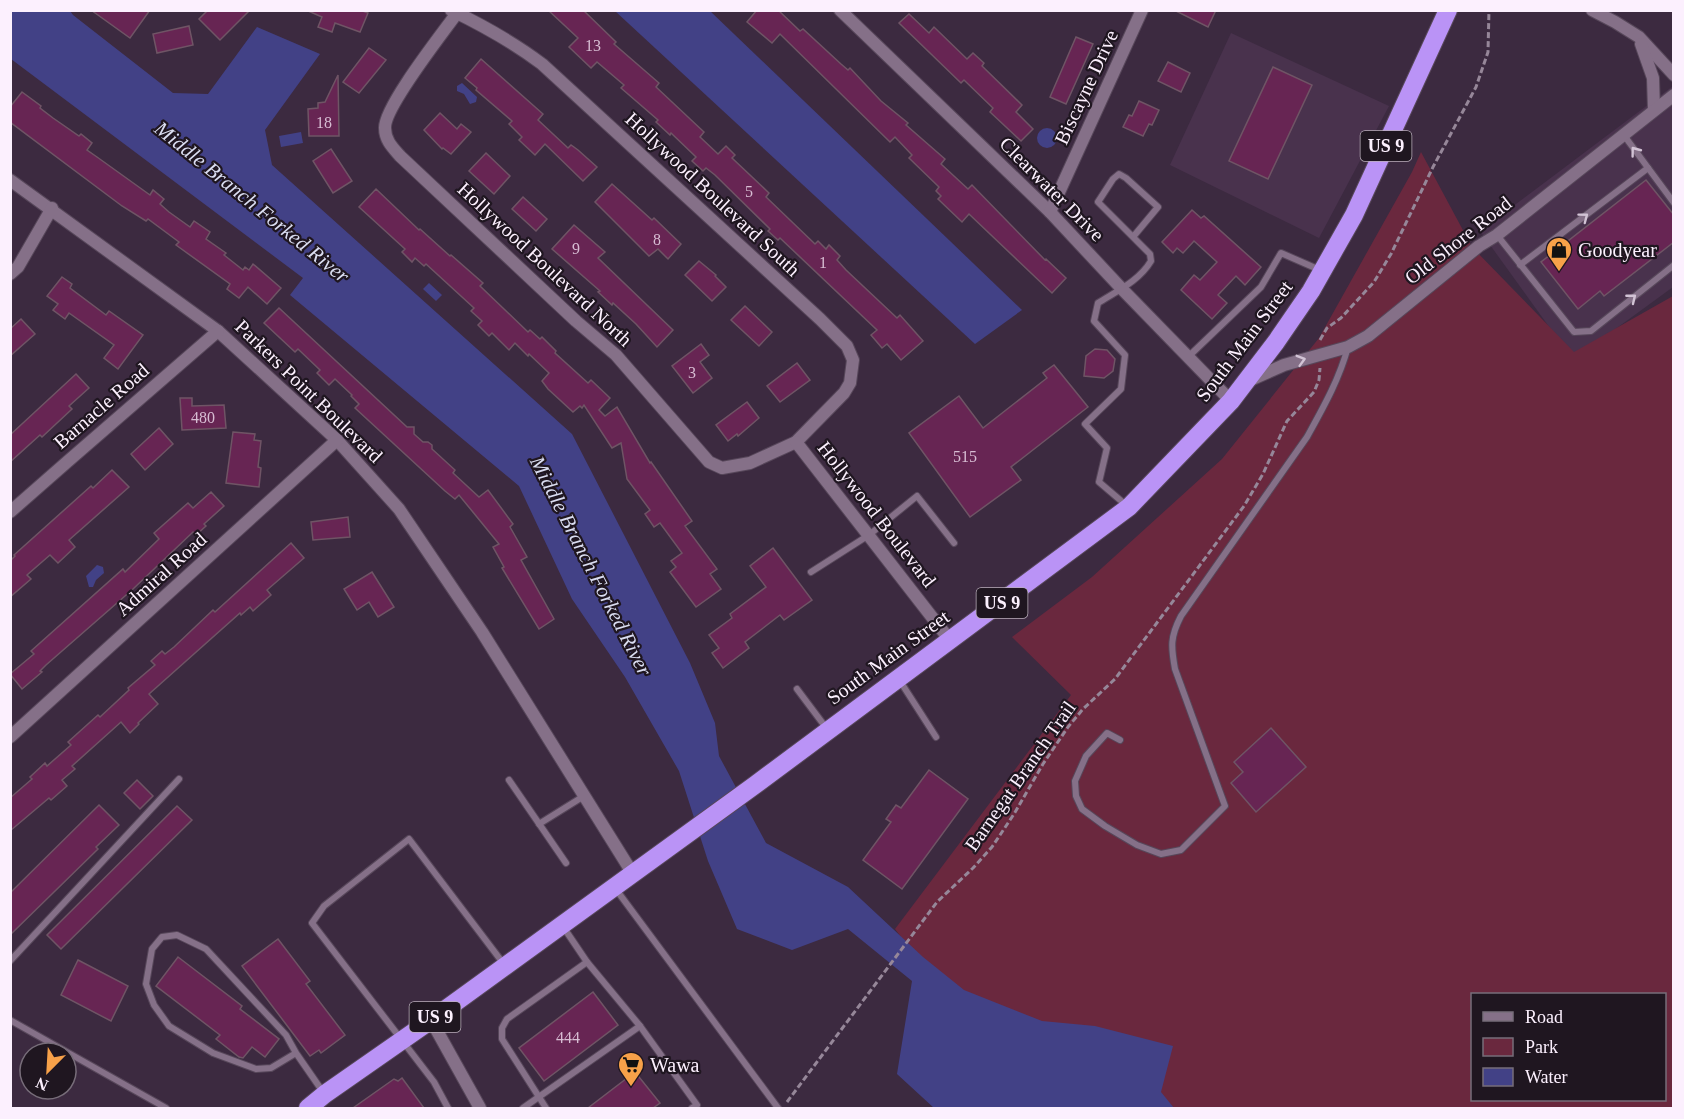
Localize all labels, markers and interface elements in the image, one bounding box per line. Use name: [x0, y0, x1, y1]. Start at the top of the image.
street label: Biscayne Drive: [1050, 26, 1123, 148]
house number: 13: [585, 37, 601, 54]
street label: Hollywood Boulevard South: [621, 108, 805, 281]
house number: 18: [316, 114, 332, 131]
water label: Middle Branch Forked River: [149, 116, 355, 288]
road number: US 9: [1360, 131, 1412, 161]
street label: Clearwater Drive: [995, 132, 1109, 246]
one-way arrow: [1632, 147, 1643, 158]
street label: Hollywood Boulevard North: [453, 178, 637, 351]
house number: 5: [745, 183, 753, 200]
street label: Old Shore Road: [1400, 192, 1516, 288]
one-way arrow: [1577, 213, 1588, 224]
house number: 8: [653, 231, 661, 248]
shop icon: Goodyear: [1544, 235, 1574, 273]
place label: Goodyear: [1578, 239, 1657, 262]
house number: 9: [572, 240, 580, 257]
house number: 1: [819, 254, 827, 271]
street label: South Main Street: [1191, 276, 1297, 406]
one-way arrow: [1626, 295, 1637, 306]
street label: Parkers Point Boulevard: [231, 315, 387, 467]
one-way arrow: [1295, 355, 1306, 367]
street label: Barnacle Road: [49, 359, 153, 453]
house number: 3: [688, 364, 696, 381]
house number: 480: [191, 409, 215, 426]
street label: Hollywood Boulevard: [813, 437, 941, 592]
house number: 515: [953, 448, 977, 465]
water label: Middle Branch Forked River: [525, 451, 657, 681]
street label: Admiral Road: [111, 528, 211, 620]
road number: US 9: [976, 588, 1028, 618]
street label: South Main Street: [823, 605, 954, 709]
street label: Barnegat Branch Trail: [960, 697, 1081, 856]
legend: [1471, 993, 1666, 1101]
road number: US 9: [410, 1002, 460, 1032]
text: Road: [1525, 1007, 1563, 1027]
house number: 444: [556, 1029, 580, 1046]
text: Park: [1525, 1037, 1558, 1057]
north arrow: [18, 1041, 78, 1101]
supermarket icon: Wawa: [616, 1050, 646, 1088]
place label: Wawa: [650, 1054, 700, 1076]
text: Water: [1525, 1067, 1568, 1087]
text: N: [33, 1074, 51, 1094]

